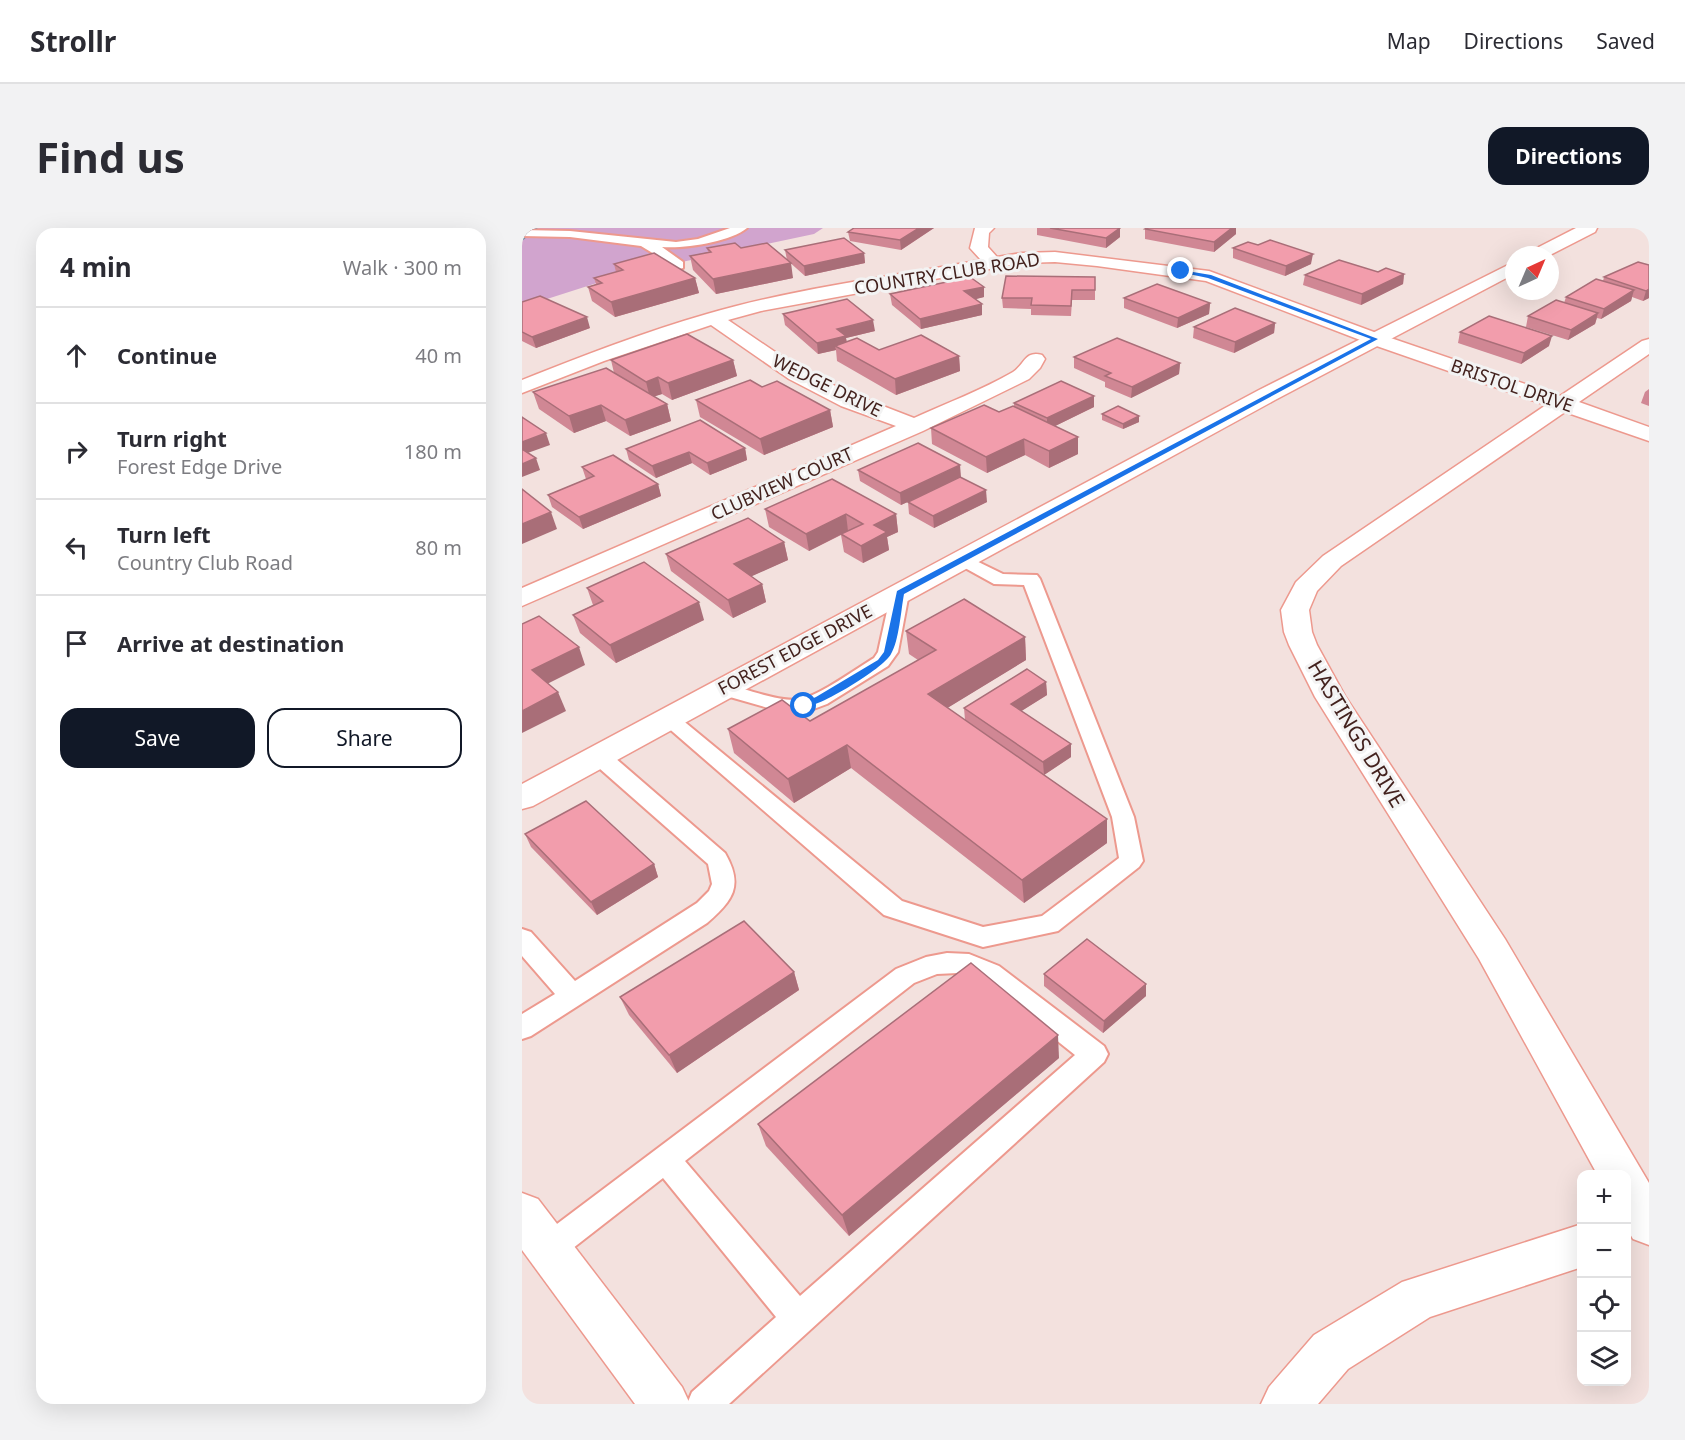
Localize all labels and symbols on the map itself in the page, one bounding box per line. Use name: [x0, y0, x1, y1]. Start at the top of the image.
street label: COUNTRY CLUB ROAD: [852, 246, 1041, 300]
north arrow: [1505, 246, 1559, 300]
route end: [1167, 257, 1193, 283]
street label: WEDGE DRIVE: [769, 348, 886, 422]
street label: BRISTOL DRIVE: [1448, 353, 1577, 417]
street label: CLUBVIEW COURT: [707, 441, 856, 525]
street label: FOREST EDGE DRIVE: [713, 598, 876, 700]
street label: HASTINGS DRIVE: [1302, 655, 1412, 812]
route start: [790, 692, 816, 718]

